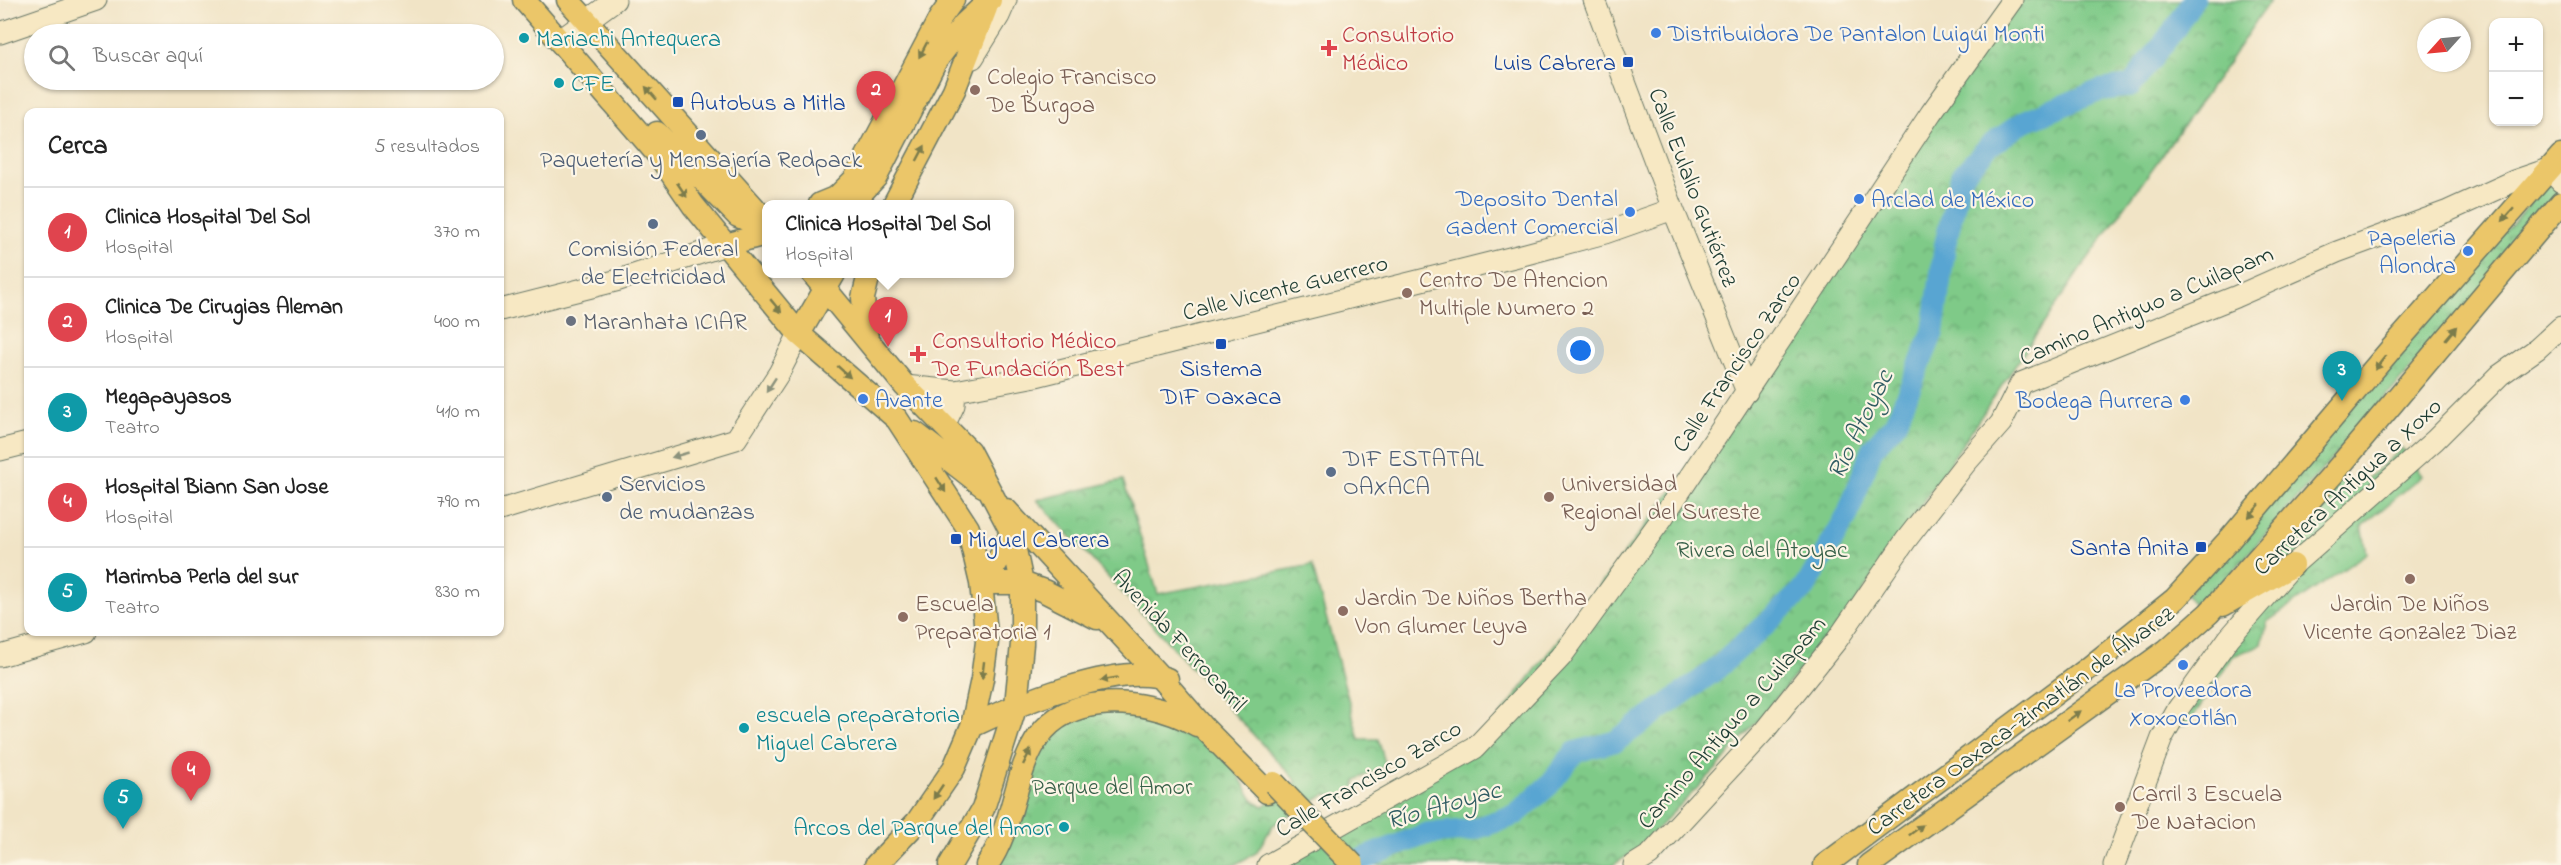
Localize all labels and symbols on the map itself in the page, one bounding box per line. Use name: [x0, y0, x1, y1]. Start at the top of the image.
place label: Distribuidora De Pantalon Luigui Monti: [1667, 18, 2045, 53]
north arrow: [2417, 18, 2471, 72]
place label: Consultorio Médico: [1342, 19, 1454, 82]
place label: Mariachi Antequera: [536, 23, 721, 58]
marker: Distribuidora De Pantalon Luigui Monti: [1649, 26, 1663, 40]
marker: Mariachi Antequera: [517, 31, 531, 45]
marker: Consultorio Médico: [1320, 39, 1338, 57]
one-way arrow: [918, 42, 928, 59]
place label: Luis Cabrera: [1494, 47, 1616, 82]
marker: Luis Cabrera: [1621, 55, 1635, 69]
place label: Colegio Francisco De Burgoa: [986, 61, 1157, 124]
place label: CFE: [571, 68, 614, 103]
pin: 2: [856, 72, 896, 121]
marker: CFE: [552, 76, 566, 90]
marker: Colegio Francisco De Burgoa: [968, 83, 982, 97]
street label: Calle Eulalio Gutiérrez: [1638, 83, 1746, 293]
one-way arrow: [645, 86, 658, 101]
place label: Autobus a Mitla: [690, 87, 846, 122]
marker: Autobus a Mitla: [671, 95, 685, 109]
marker: Paquetería y Mensajería Redpack: [694, 128, 708, 142]
place label: Paquetería y Mensajería Redpack: [540, 144, 862, 180]
one-way arrow: [916, 144, 926, 161]
one-way arrow: [677, 182, 688, 198]
place label: Deposito Dental Gadent Comercial: [1445, 183, 1618, 246]
place label: Arclad de México: [1871, 184, 2034, 219]
marker: Arclad de México: [1852, 192, 1866, 206]
marker: Deposito Dental Gadent Comercial: [1623, 205, 1637, 219]
one-way arrow: [2502, 207, 2515, 222]
marker: Comisión Federal de Electricidad: [646, 217, 660, 231]
place label: Papeleria Alondra: [2367, 222, 2456, 285]
place label: Comisión Federal de Electricidad: [568, 233, 738, 296]
street label: Camino Antiguo a Cuilapam: [2014, 238, 2279, 377]
marker: Papeleria Alondra: [2461, 244, 2475, 258]
street label: Calle Vicente Guerrero: [1179, 247, 1392, 332]
place label: Centro De Atencion Multiple Numero 2: [1419, 264, 1608, 327]
street label: Calle Francisco Zarco: [1665, 266, 1811, 460]
marker: Centro De Atencion Multiple Numero 2: [1400, 286, 1414, 300]
one-way arrow: [769, 298, 781, 313]
pin: 1: [868, 298, 908, 347]
place label: Maranhata ICIAR: [583, 306, 747, 341]
marker: Maranhata ICIAR: [564, 314, 578, 328]
place label: Consultorio Médico De Fundación Best: [931, 325, 1125, 388]
one-way arrow: [2445, 325, 2458, 341]
your location: [1566, 336, 1595, 365]
marker: Sistema DIF Oaxaca: [1214, 337, 1228, 351]
marker: Consultorio Médico De Fundación Best: [909, 345, 927, 363]
pin: 3: [2322, 352, 2362, 401]
place label: Sistema DIF Oaxaca: [1160, 353, 1281, 416]
one-way arrow: [2374, 355, 2387, 371]
water label: Río Atoyac: [1819, 363, 1905, 486]
one-way arrow: [836, 365, 851, 378]
one-way arrow: [766, 377, 777, 393]
place label: Avante: [875, 384, 943, 419]
place label: Bodega Aurrera: [2015, 385, 2173, 420]
street label: Carretera Antigua a Xoxo: [2246, 391, 2451, 585]
marker: Avante: [856, 392, 870, 406]
marker: Bodega Aurrera: [2178, 393, 2192, 407]
place label: DIF ESTATAL OAXACA: [1342, 443, 1484, 506]
one-way arrow: [671, 451, 689, 460]
marker: DIF ESTATAL OAXACA: [1324, 465, 1338, 479]
place label: Servicios de mudanzas: [619, 468, 755, 531]
place label: Universidad Regional del Sureste: [1561, 468, 1760, 531]
one-way arrow: [935, 477, 946, 493]
marker: Servicios de mudanzas: [600, 490, 614, 504]
marker: Universidad Regional del Sureste: [1542, 490, 1556, 504]
one-way arrow: [2248, 503, 2261, 518]
place label: Miguel Cabrera: [968, 524, 1110, 559]
marker: Miguel Cabrera: [949, 532, 963, 546]
place label: Santa Anita: [2070, 532, 2189, 567]
park label: Rivera del Atoyac: [1676, 534, 1848, 570]
marker: Santa Anita: [2194, 540, 2208, 554]
street label: Avenida Ferrocarril: [1102, 562, 1254, 721]
marker: Jardin De Niños Vicente Gonzalez Diaz: [2403, 572, 2417, 586]
place label: Jardin De Niños Bertha Von Glumer Leyva: [1354, 582, 1587, 646]
place label: Escuela Preparatoria 1: [915, 588, 1051, 651]
place label: Jardin De Niños Vicente Gonzalez Diaz: [2302, 588, 2517, 651]
street label: Carretera Oaxaca-Zimatlán de Álvarez: [1860, 598, 2183, 846]
marker: Jardin De Niños Bertha Von Glumer Leyva: [1336, 604, 1350, 618]
street label: Camino Antiguo a Cuilapam: [1630, 609, 1836, 838]
marker: Escuela Preparatoria 1: [896, 610, 910, 624]
marker: La Proveedora Xoxocotlán: [2176, 658, 2190, 672]
one-way arrow: [978, 661, 988, 680]
place label: La Proveedora Xoxocotlán: [2114, 674, 2252, 737]
one-way arrow: [1100, 675, 1119, 684]
place label: escuela preparatoria Miguel Cabrera: [756, 699, 960, 762]
one-way arrow: [2066, 711, 2082, 722]
street label: Calle Francisco Zarco: [1269, 712, 1469, 848]
marker: escuela preparatoria Miguel Cabrera: [737, 721, 751, 735]
one-way arrow: [1022, 749, 1032, 766]
pin: 4: [172, 752, 210, 801]
park label: Parque del Amor: [1032, 771, 1193, 806]
water label: Río Atoyac: [1382, 772, 1507, 841]
place label: Carril 3 Escuela De Natacion: [2131, 778, 2282, 841]
pin: 5: [104, 780, 142, 829]
one-way arrow: [933, 784, 944, 800]
marker: Carril 3 Escuela De Natacion: [2113, 800, 2127, 814]
place label: Arcos del Parque del Amor: [793, 812, 1053, 847]
marker: Arcos del Parque del Amor: [1057, 820, 1071, 834]
one-way arrow: [1907, 824, 1923, 836]

